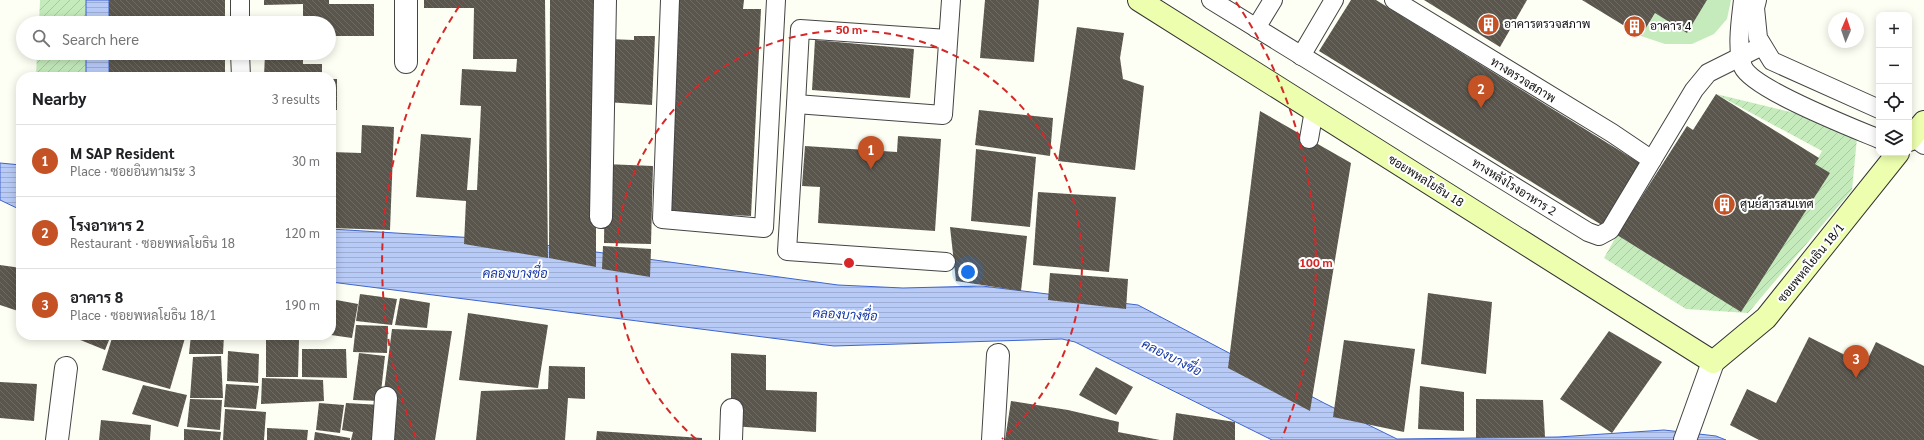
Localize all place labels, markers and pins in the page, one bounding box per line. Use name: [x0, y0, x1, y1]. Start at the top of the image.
building icon: อาคารตรวจสภาพ: [1475, 11, 1501, 37]
building icon: อาคาร 4: [1622, 13, 1648, 39]
place label: อาคารตรวจสภาพ: [1504, 15, 1590, 31]
place label: อาคาร 4: [1650, 17, 1692, 33]
pin: 2: [1468, 75, 1494, 108]
pin: 1: [858, 136, 884, 169]
building icon: ศูนย์สารสนเทศ: [1711, 191, 1737, 217]
place label: ศูนย์สารสนเทศ: [1740, 195, 1814, 212]
centre of rings: [842, 256, 856, 270]
pin: 3: [1843, 345, 1869, 378]

